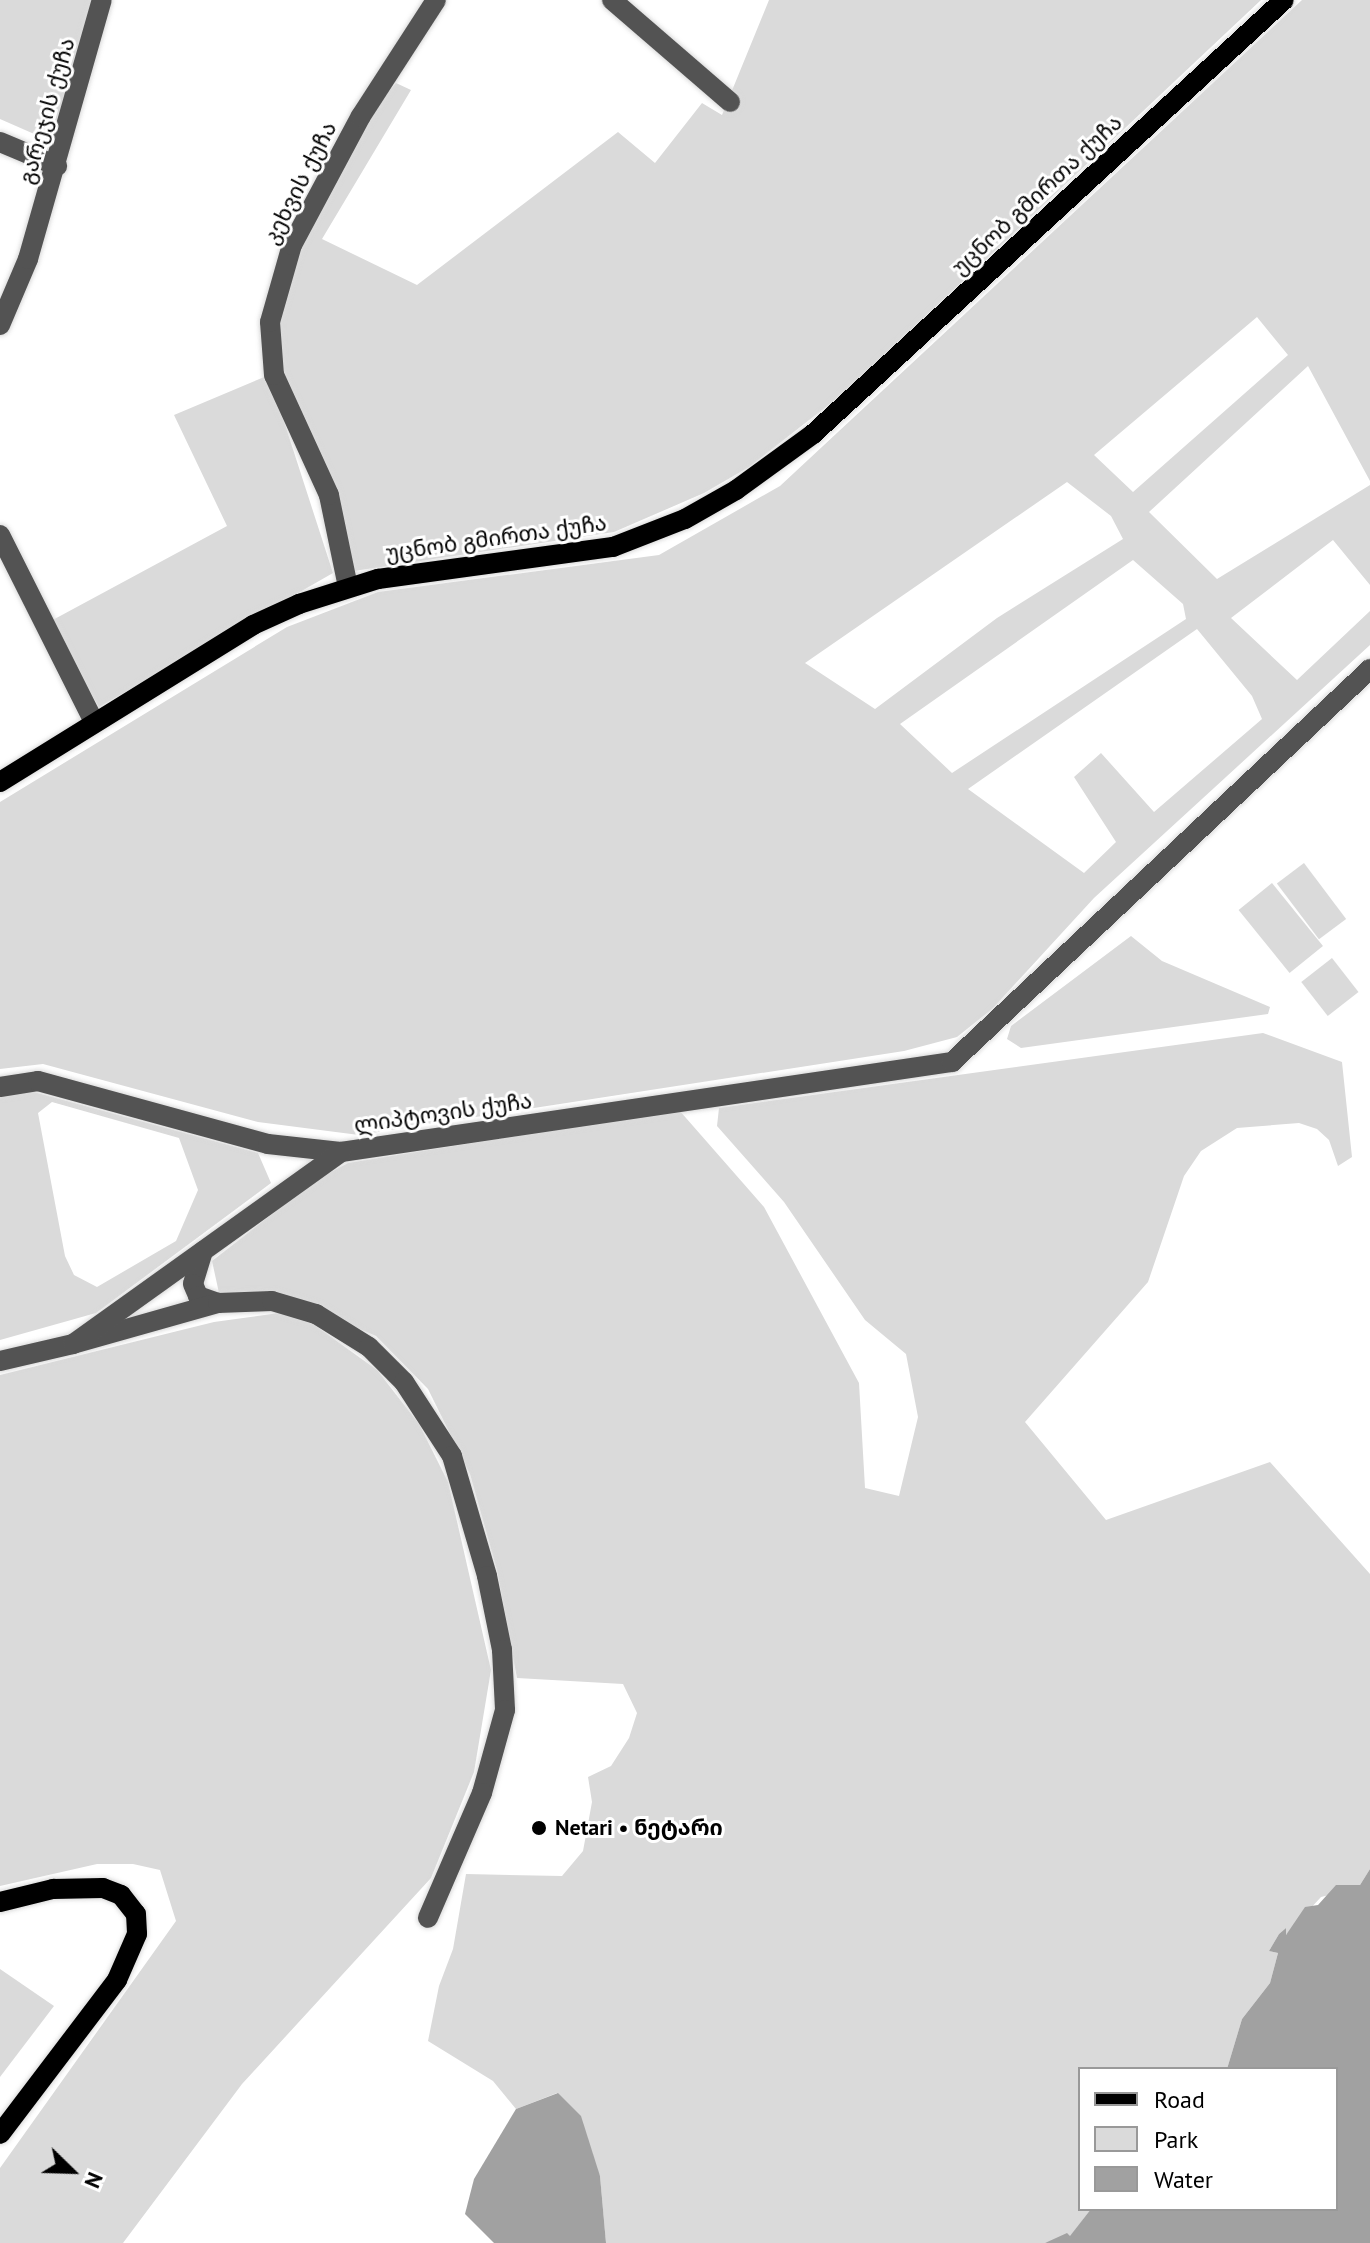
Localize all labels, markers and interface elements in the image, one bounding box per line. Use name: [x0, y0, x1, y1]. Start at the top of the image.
street label: გარეჯის ქუჩა: [14, 35, 80, 187]
street label: უცნობ გმირთა ქუჩა: [947, 109, 1127, 281]
street label: კეხვის ქუჩა: [258, 117, 342, 249]
street label: უცნობ გმირთა ქუჩა: [384, 509, 608, 567]
street label: ლიპტოვის ქუჩა: [352, 1087, 534, 1139]
place label: Netari • ნეტარი: [555, 1815, 723, 1841]
marker: Netari • ნეტარი: [530, 1819, 548, 1837]
legend: [1078, 2067, 1338, 2211]
text: Road: [1154, 2084, 1205, 2115]
text: Park: [1154, 2124, 1198, 2155]
north arrow: [32, 2131, 112, 2211]
text: Water: [1154, 2164, 1213, 2195]
text: N: [78, 2168, 110, 2193]

